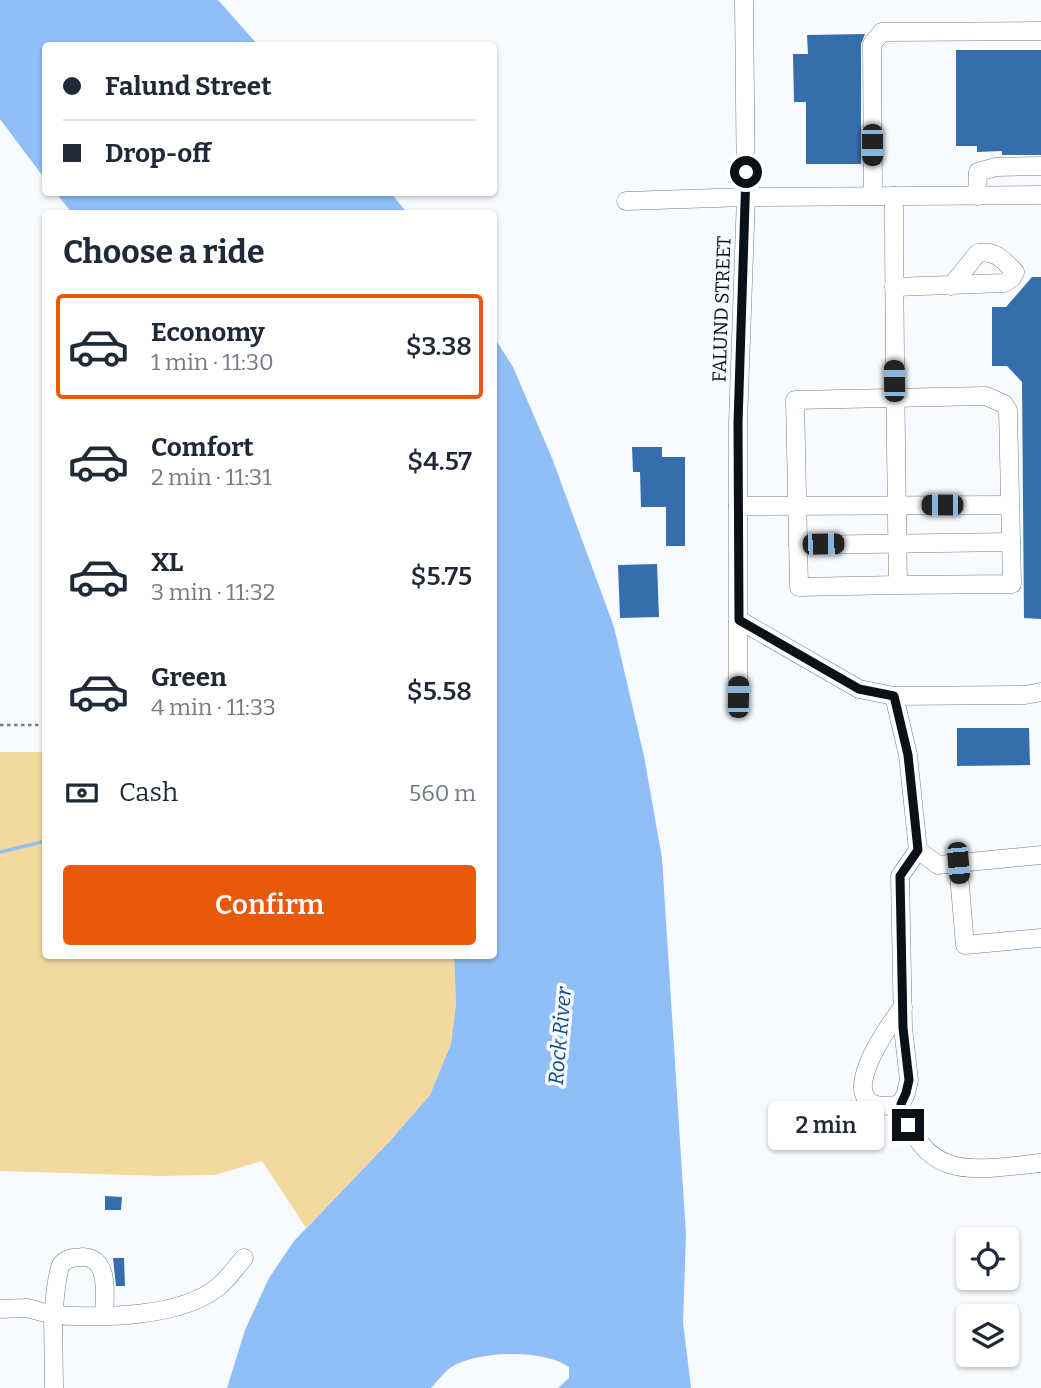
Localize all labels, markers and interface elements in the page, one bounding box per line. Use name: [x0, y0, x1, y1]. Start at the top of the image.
text: Falund Street: [105, 71, 271, 102]
car: [862, 124, 883, 166]
text: Drop-off: [105, 138, 211, 169]
route start: [730, 156, 762, 188]
text: Choose a ride: [63, 233, 264, 271]
street label: FALUND STREET: [707, 235, 736, 383]
icon: car: [67, 315, 130, 378]
text: Economy: [151, 317, 265, 348]
text: $3.38: [406, 331, 472, 362]
text: 1 min · 11:30: [151, 348, 274, 376]
car: [884, 360, 905, 402]
icon: car: [67, 430, 130, 493]
text: Comfort: [151, 432, 254, 463]
text: $4.57: [407, 446, 472, 477]
text: 2 min · 11:31: [151, 463, 272, 491]
car: [922, 495, 964, 516]
car: [802, 533, 845, 555]
icon: car: [67, 545, 130, 608]
text: XL: [151, 547, 183, 578]
text: $5.75: [411, 561, 472, 592]
text: 3 min · 11:32: [151, 578, 275, 606]
icon: car: [67, 660, 130, 723]
text: Green: [151, 662, 227, 693]
text: $5.58: [407, 676, 472, 707]
car: [728, 676, 749, 718]
text: 4 min · 11:33: [151, 693, 276, 721]
icon: cash: [63, 774, 101, 812]
text: Cash: [119, 777, 178, 808]
text: 560 m: [409, 779, 476, 807]
car: [946, 841, 971, 885]
button: Confirm: [63, 865, 476, 945]
water label: Rock River: [543, 985, 577, 1086]
callout: 2 min: [768, 1100, 884, 1150]
route end: [892, 1109, 924, 1141]
text: 2 min: [796, 1111, 856, 1139]
map controls: [956, 1227, 1019, 1367]
button: locate: [956, 1227, 1019, 1290]
button: layers: [956, 1304, 1019, 1367]

